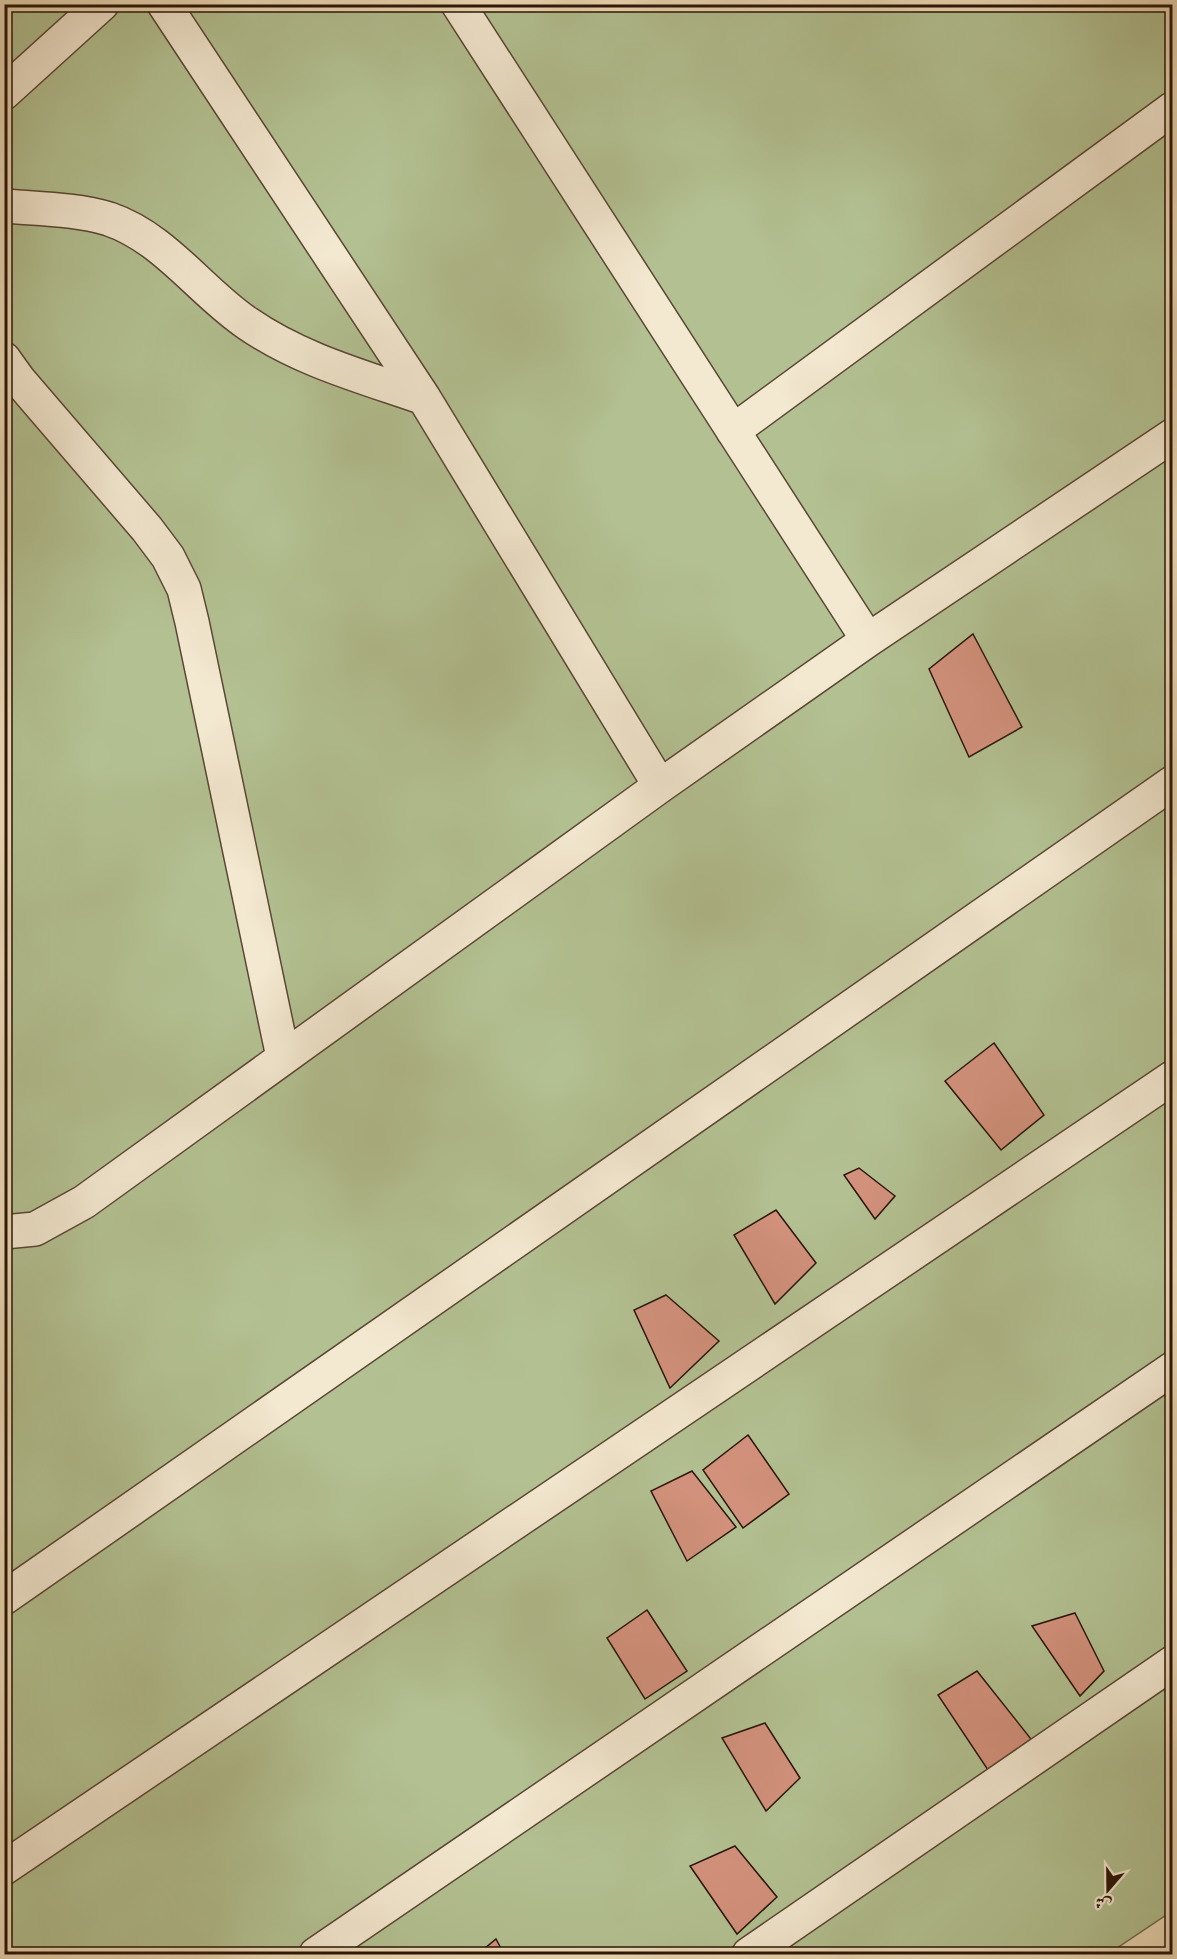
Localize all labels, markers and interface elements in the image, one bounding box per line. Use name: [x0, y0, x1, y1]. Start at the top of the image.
north arrow: [1078, 1860, 1138, 1920]
text: ش: [1092, 1891, 1114, 1915]

